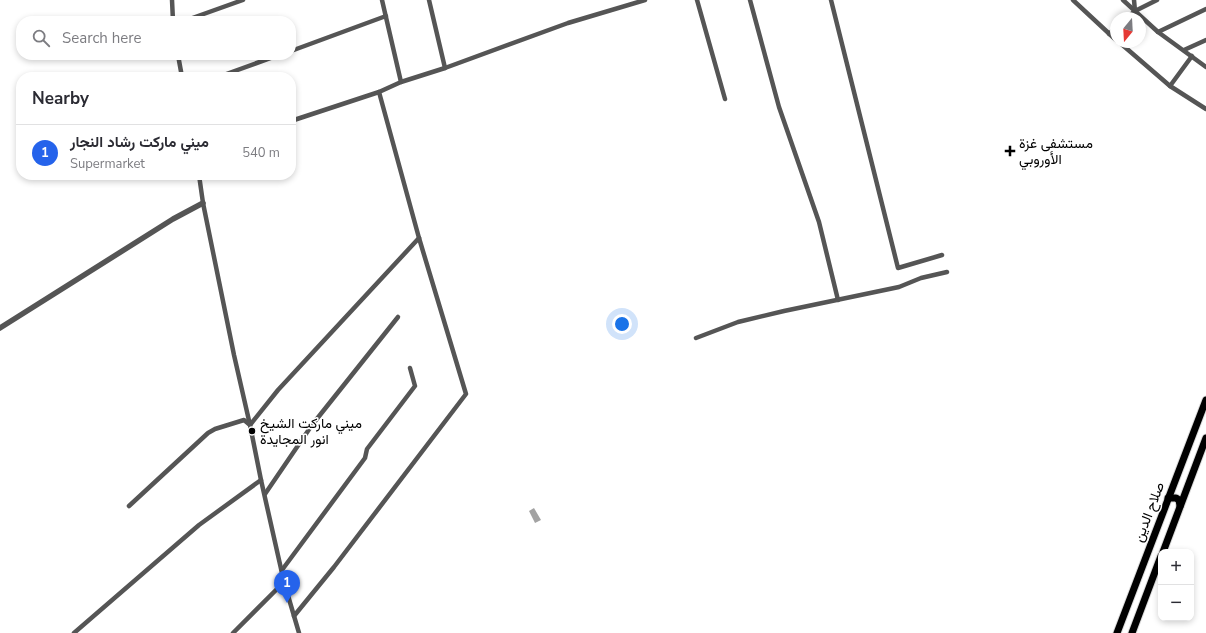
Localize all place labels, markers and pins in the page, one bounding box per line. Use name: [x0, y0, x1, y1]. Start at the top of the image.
place label: مستشفى غزة الأوروبي: [1019, 134, 1093, 171]
marker: مستشفى غزة الأوروبي: [1004, 145, 1016, 157]
place label: ميني ماركت الشيخ انور المجايدة: [260, 414, 362, 449]
marker: ميني ماركت الشيخ انور المجايدة: [247, 426, 257, 436]
pin: 1: [274, 570, 300, 603]

